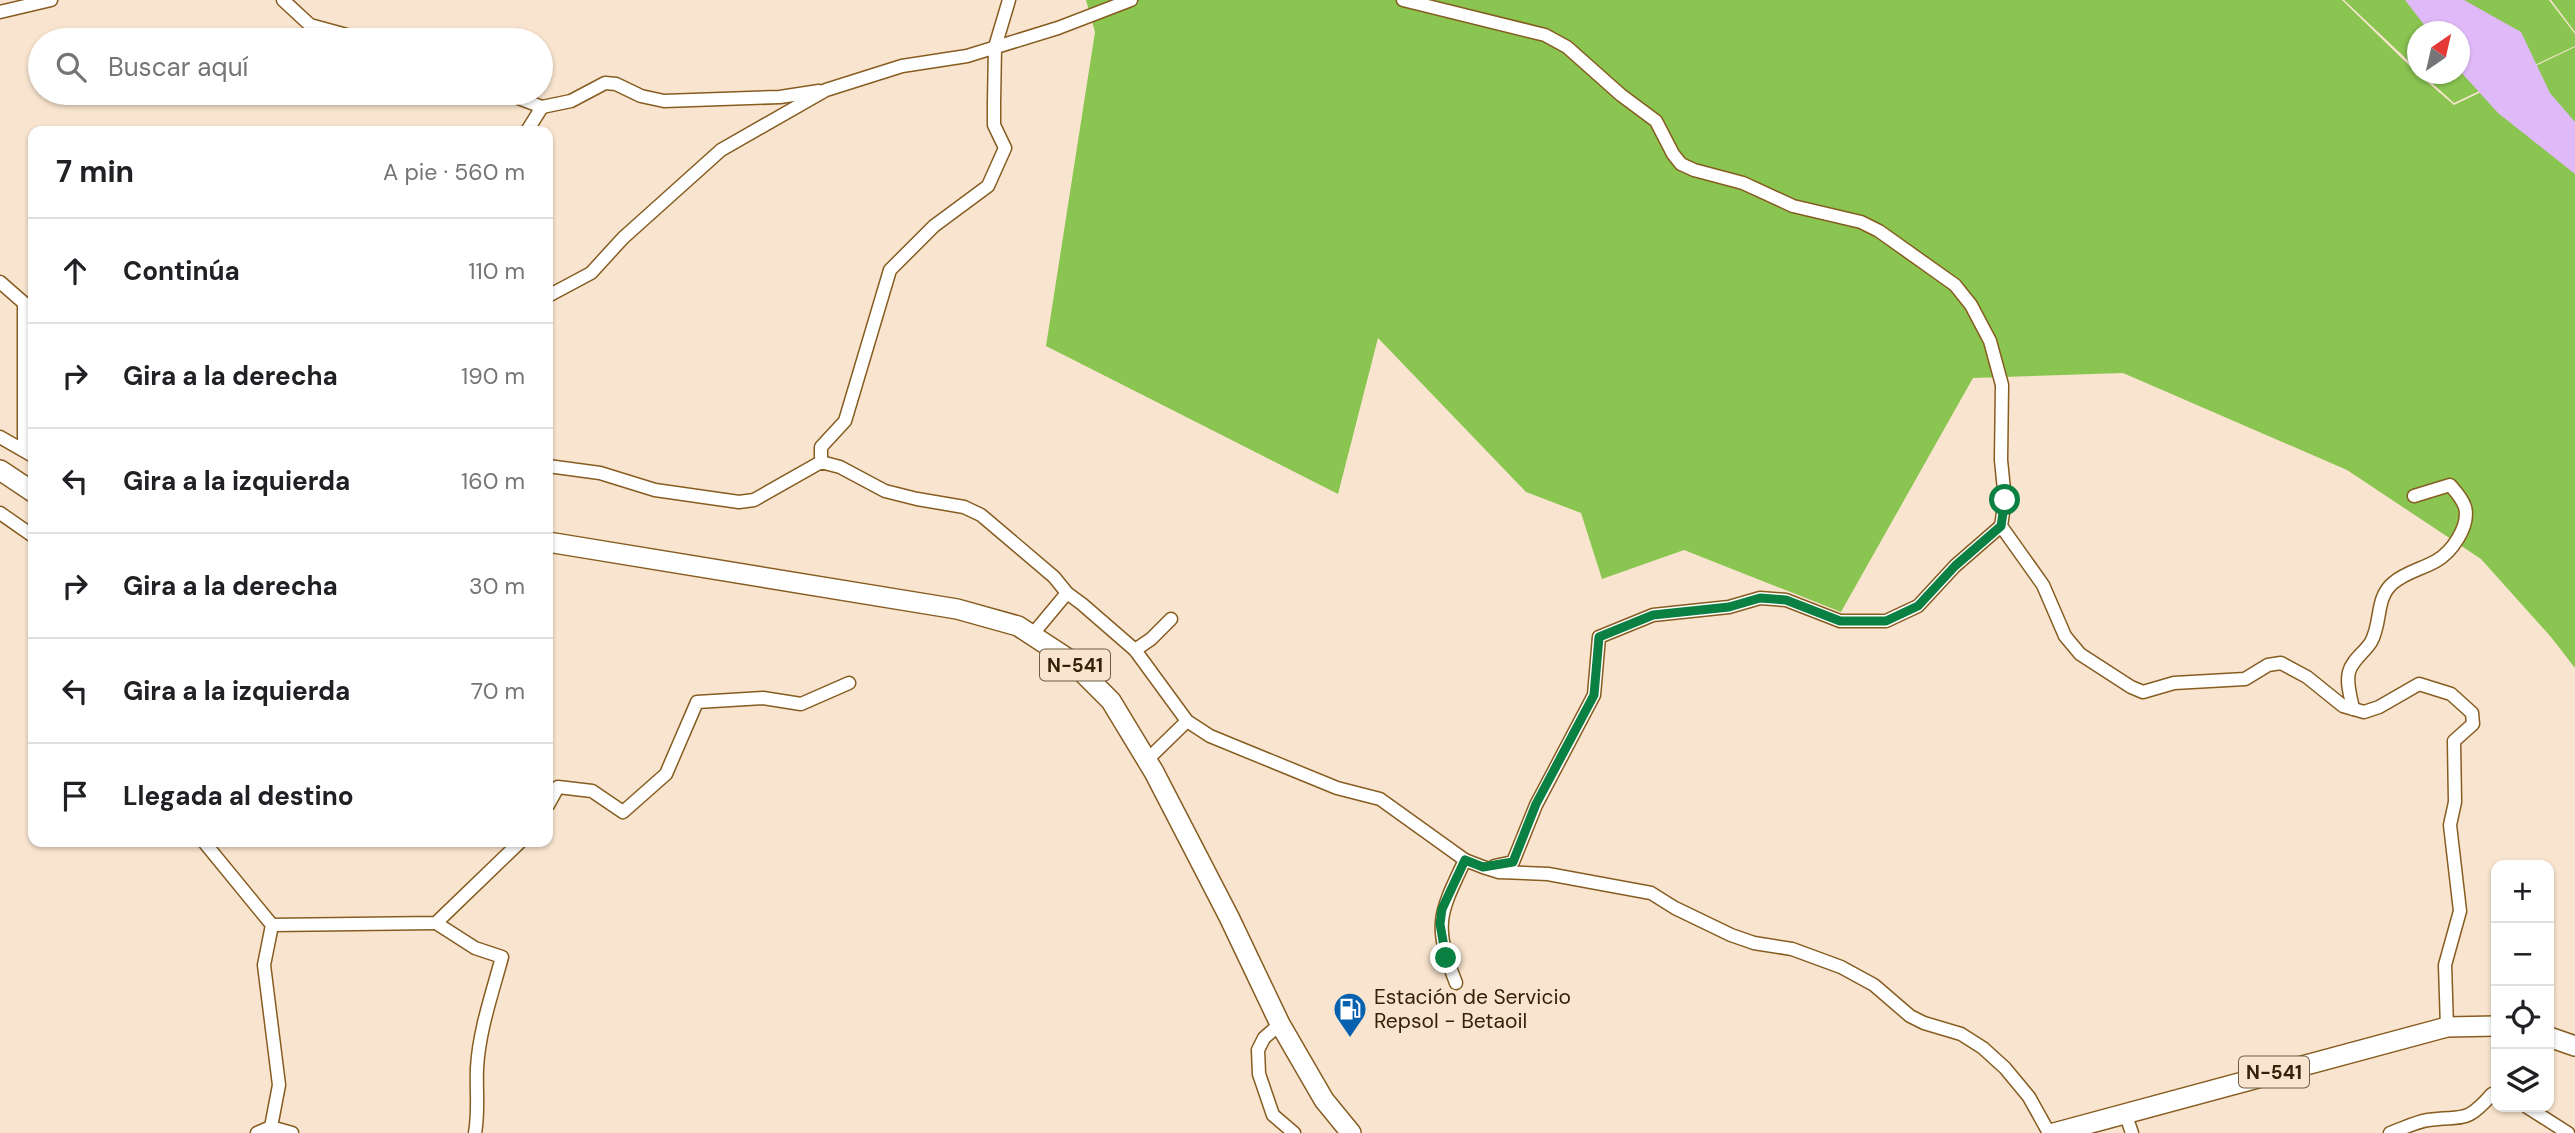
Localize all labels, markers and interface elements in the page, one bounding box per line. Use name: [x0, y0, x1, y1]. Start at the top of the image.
north arrow: [2407, 21, 2470, 84]
search box: [28, 28, 553, 105]
icon: search: [52, 48, 90, 86]
text: Buscar aquí: [108, 50, 248, 84]
text: 7 min: [56, 152, 134, 191]
text: A pie · 560 m: [383, 157, 525, 187]
icon: ahead: [56, 252, 94, 290]
text: Continúa: [123, 254, 240, 288]
text: 110 m: [468, 256, 525, 286]
icon: right: [56, 357, 94, 395]
text: Gira a la derecha: [123, 359, 338, 393]
text: 190 m: [461, 361, 525, 391]
icon: left: [56, 462, 94, 500]
text: Gira a la izquierda: [123, 464, 350, 498]
text: 160 m: [461, 466, 525, 496]
route start: [1989, 484, 2020, 515]
icon: right: [56, 567, 94, 605]
text: Gira a la derecha: [123, 569, 338, 603]
text: 30 m: [469, 571, 525, 601]
road number: N-541: [1040, 650, 1110, 680]
icon: left: [56, 672, 94, 710]
text: Gira a la izquierda: [123, 674, 350, 708]
text: 70 m: [471, 676, 525, 706]
icon: arrive: [56, 777, 94, 815]
text: Llegada al destino: [123, 779, 354, 813]
map controls: [2491, 860, 2554, 1112]
button: +: [2491, 860, 2554, 923]
button: −: [2491, 923, 2554, 986]
route end: [1430, 942, 1461, 973]
place label: Estación de Servicio Repsol - Betaoil: [1374, 983, 1571, 1035]
button: locate: [2491, 986, 2554, 1049]
fuel station icon: Estación de Servicio Repsol - Betaoil: [1331, 990, 1369, 1039]
button: layers: [2491, 1049, 2554, 1112]
road number: N-541: [2239, 1056, 2309, 1088]

